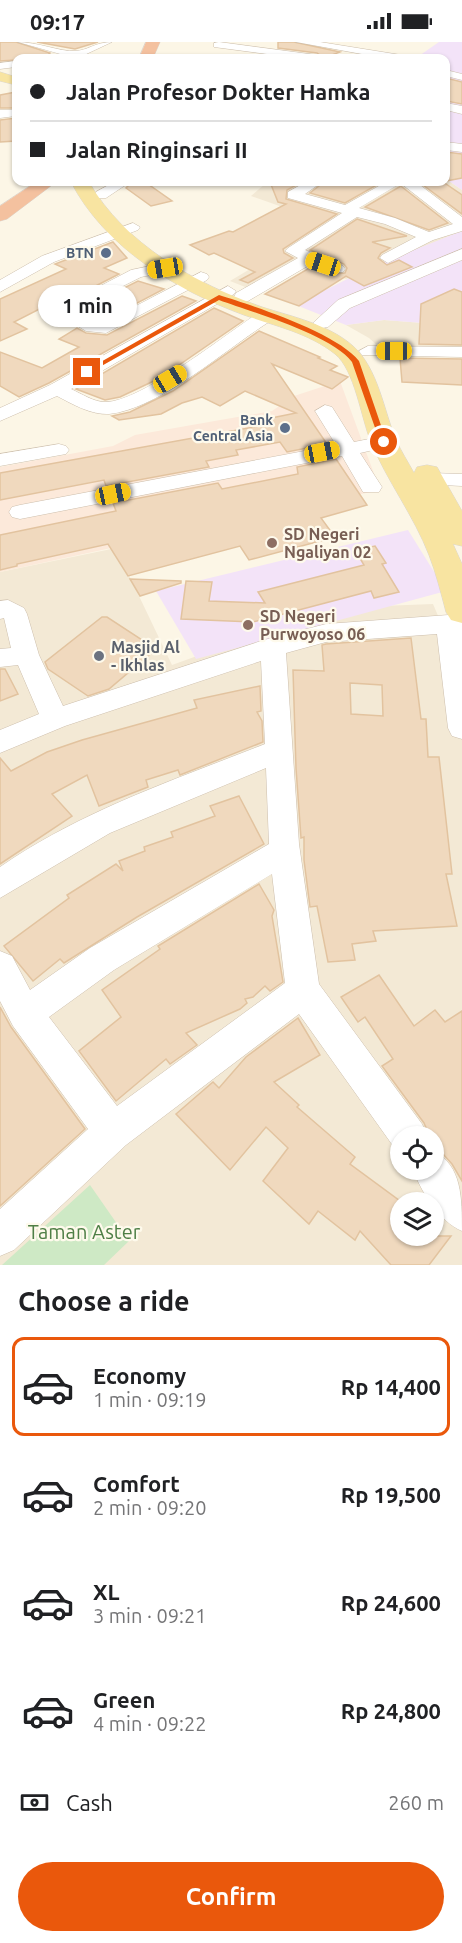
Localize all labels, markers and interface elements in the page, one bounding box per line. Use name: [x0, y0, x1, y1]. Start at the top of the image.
text: 09:17: [30, 9, 85, 34]
text: Jalan Profesor Dokter Hamka: [66, 79, 370, 104]
text: Jalan Ringinsari II: [66, 137, 248, 162]
place label: BTN: [66, 245, 94, 261]
marker: BTN: [99, 246, 113, 260]
car: [303, 250, 343, 278]
car: [146, 256, 184, 280]
callout: 1 min: [38, 285, 136, 327]
text: 1 min: [62, 294, 113, 317]
car: [376, 342, 412, 360]
route end: [73, 358, 100, 385]
car: [150, 362, 190, 396]
place label: Bank Central Asia: [193, 412, 273, 444]
marker: Bank Central Asia: [278, 421, 292, 435]
route start: [370, 428, 397, 455]
car: [303, 440, 341, 464]
car: [94, 481, 132, 507]
place label: SD Negeri Ngaliyan 02: [284, 525, 371, 561]
marker: SD Negeri Ngaliyan 02: [265, 536, 279, 550]
place label: SD Negeri Purwoyoso 06: [260, 607, 365, 643]
marker: SD Negeri Purwoyoso 06: [241, 618, 255, 632]
place label: Masjid Al - Ikhlas: [111, 638, 180, 674]
marker: Masjid Al - Ikhlas: [92, 649, 106, 663]
map controls: [390, 1126, 444, 1246]
button: locate: [390, 1126, 444, 1180]
button: layers: [390, 1192, 444, 1246]
park label: Taman Aster: [28, 1220, 141, 1243]
text: Choose a ride: [18, 1286, 190, 1316]
icon: car: [21, 1360, 75, 1414]
text: Economy: [93, 1363, 186, 1388]
text: Rp 14,400: [341, 1374, 441, 1399]
text: 1 min · 09:19: [93, 1388, 207, 1411]
icon: car: [21, 1468, 75, 1522]
text: Comfort: [93, 1471, 180, 1496]
text: Rp 19,500: [341, 1482, 441, 1507]
text: 2 min · 09:20: [93, 1496, 207, 1519]
icon: car: [21, 1576, 75, 1630]
text: XL: [93, 1579, 120, 1604]
text: Rp 24,600: [341, 1590, 441, 1615]
text: 3 min · 09:21: [93, 1604, 207, 1627]
icon: car: [21, 1684, 75, 1738]
text: Green: [93, 1687, 155, 1712]
text: Rp 24,800: [341, 1698, 441, 1723]
text: 4 min · 09:22: [93, 1712, 207, 1735]
icon: cash: [18, 1786, 51, 1819]
text: Cash: [66, 1790, 113, 1815]
text: 260 m: [388, 1791, 444, 1814]
button: Confirm: [18, 1862, 444, 1931]

